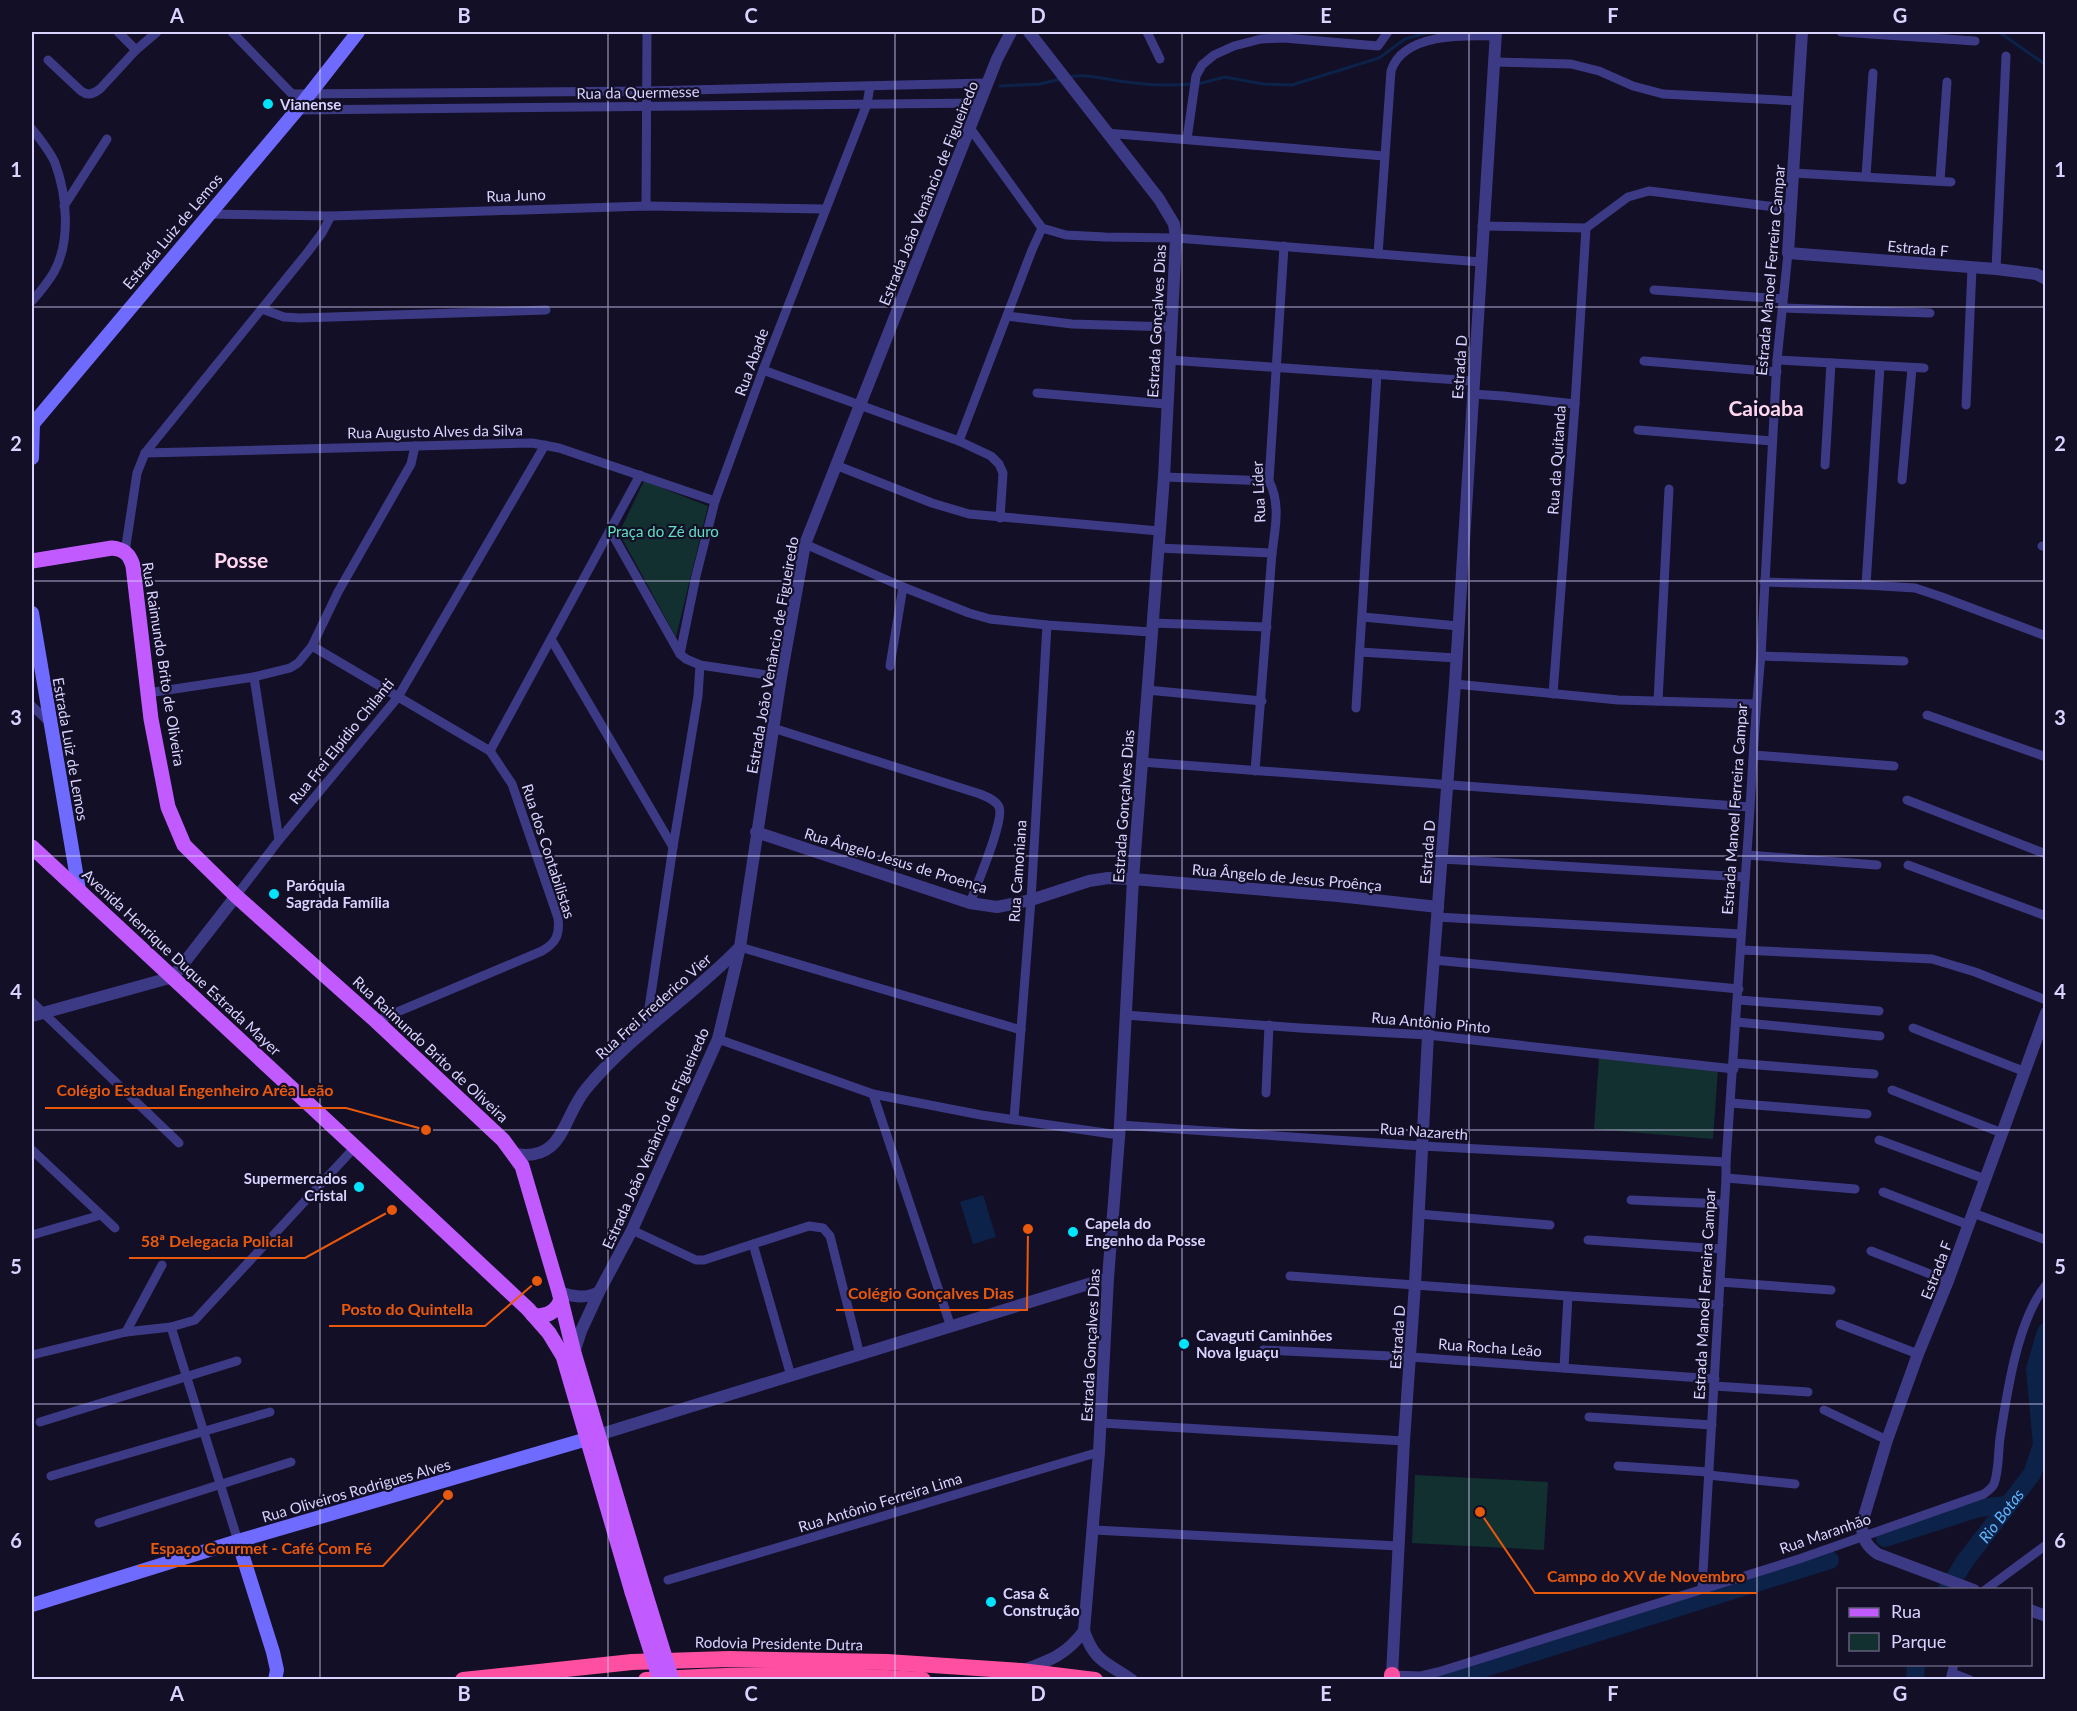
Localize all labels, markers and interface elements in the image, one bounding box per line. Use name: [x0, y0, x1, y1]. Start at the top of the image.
text: A: [169, 3, 184, 27]
text: B: [457, 3, 471, 27]
text: C: [744, 3, 758, 27]
text: D: [1030, 3, 1046, 27]
text: E: [1320, 3, 1332, 27]
text: F: [1607, 3, 1619, 27]
text: G: [1893, 3, 1907, 27]
street label: Estrada João Venâncio de Figueiredo: [875, 78, 981, 308]
street label: Rua da Quermesse: [576, 82, 700, 102]
place label: Vianense: [279, 95, 341, 113]
marker: Vianense: [261, 97, 275, 111]
text: 1: [10, 157, 22, 181]
text: 1: [2054, 157, 2066, 181]
street label: Estrada Manoel Ferreira Campar: [1752, 163, 1788, 376]
street label: Estrada Luiz de Lemos: [118, 170, 226, 292]
street label: Rua Juno: [486, 185, 546, 205]
street label: Estrada F: [1887, 236, 1949, 260]
street label: Estrada Gonçalves Dias: [1143, 244, 1169, 398]
street label: Rua Abade: [730, 326, 772, 398]
street label: Estrada D: [1448, 334, 1470, 400]
district label: Caioaba: [1728, 395, 1804, 420]
street label: Rua da Quitanda: [1543, 405, 1569, 515]
street label: Rua Augusto Alves da Silva: [347, 420, 523, 442]
text: 2: [10, 431, 22, 455]
text: 2: [2054, 431, 2066, 455]
street label: Rua Líder: [1247, 460, 1269, 523]
park label: Praça do Zé duro: [607, 522, 719, 540]
street label: Estrada João Venâncio de Figueiredo: [742, 535, 802, 775]
district label: Posse: [214, 547, 268, 572]
street label: Rua Raimundo Brito de Oliveira: [139, 561, 189, 767]
street label: Rua Frei Elpídio Chilanti: [285, 675, 397, 807]
street label: Estrada Luiz de Lemos: [50, 676, 92, 822]
street label: Estrada Manoel Ferreira Campar: [1718, 702, 1750, 915]
text: 3: [10, 705, 22, 729]
text: 3: [2054, 705, 2066, 729]
street label: Estrada Gonçalves Dias: [1109, 729, 1137, 883]
street label: Rua dos Contabilistas: [519, 781, 579, 921]
street label: Rua Camoniana: [1004, 819, 1030, 923]
street label: Estrada D: [1416, 819, 1438, 885]
street label: Rua Ângelo Jesus de Proença: [802, 824, 990, 896]
street label: Rua Ângelo de Jesus Proênça: [1191, 860, 1383, 894]
street label: Avenida Henrique Duque Estrada Mayer: [79, 865, 285, 1059]
place label: Paróquia Sagrada Família: [286, 876, 390, 911]
marker: Paróquia Sagrada Família: [267, 887, 281, 901]
street label: Rua Frei Frederico Vier: [591, 949, 715, 1063]
street label: Rua Raimundo Brito de Oliveira: [349, 972, 513, 1126]
text: 4: [10, 979, 22, 1003]
text: 4: [2054, 979, 2066, 1003]
street label: Rua Antônio Pinto: [1371, 1008, 1491, 1036]
street label: Estrada João Venâncio de Figueiredo: [598, 1025, 712, 1251]
callout: Colégio Estadual Engenheiro Arêa Leão: [45, 1074, 346, 1108]
text: Colégio Estadual Engenheiro Arêa Leão: [57, 1080, 333, 1099]
street label: Rua Nazareth: [1379, 1119, 1469, 1143]
place label: Supermercados Cristal: [244, 1169, 347, 1204]
marker: Supermercados Cristal: [352, 1180, 366, 1194]
street label: Estrada Manoel Ferreira Campar: [1689, 1187, 1719, 1400]
place label: Capela do Engenho da Posse: [1085, 1214, 1205, 1249]
callout: 58ª Delegacia Policial: [129, 1224, 305, 1258]
marker: Capela do Engenho da Posse: [1066, 1225, 1080, 1239]
text: 58ª Delegacia Policial: [141, 1231, 293, 1250]
street label: Estrada F: [1917, 1238, 1955, 1302]
text: 5: [10, 1254, 22, 1278]
text: 5: [2054, 1254, 2066, 1278]
street label: Estrada Gonçalves Dias: [1077, 1268, 1103, 1422]
callout: Colégio Gonçalves Dias: [836, 1276, 1027, 1310]
text: Colégio Gonçalves Dias: [848, 1283, 1014, 1302]
callout: Posto do Quintella: [329, 1292, 485, 1326]
text: Posto do Quintella: [341, 1299, 473, 1318]
street label: Estrada D: [1386, 1304, 1408, 1370]
place label: Cavaguti Caminhões Nova Iguaçu: [1196, 1326, 1333, 1361]
street label: Rua Rocha Leão: [1437, 1334, 1543, 1360]
marker: Cavaguti Caminhões Nova Iguaçu: [1177, 1337, 1191, 1351]
street label: Rua Oliveiros Rodrigues Alves: [260, 1454, 452, 1526]
street label: Rua Antônio Ferreira Lima: [796, 1468, 964, 1536]
water label: Rio Botas: [1974, 1484, 2027, 1546]
street label: Rua Maranhão: [1777, 1509, 1873, 1557]
text: 6: [10, 1528, 22, 1552]
text: 6: [2054, 1528, 2066, 1552]
callout: Espaço Gourmet - Café Com Fé: [138, 1532, 383, 1566]
text: Espaço Gourmet - Café Com Fé: [150, 1538, 372, 1557]
callout: Campo do XV de Novembro: [1535, 1559, 1757, 1593]
text: Campo do XV de Novembro: [1547, 1566, 1745, 1585]
place label: Casa & Construção: [1003, 1584, 1080, 1619]
legend: [1837, 1588, 2032, 1666]
marker: Casa & Construção: [984, 1595, 998, 1609]
text: Rua: [1891, 1600, 1921, 1622]
text: Parque: [1891, 1630, 1946, 1652]
street label: Rodovia Presidente Dutra: [695, 1633, 863, 1653]
text: A: [169, 1681, 184, 1705]
text: B: [457, 1681, 471, 1705]
text: C: [744, 1681, 758, 1705]
text: D: [1030, 1681, 1046, 1705]
text: E: [1320, 1681, 1332, 1705]
text: F: [1607, 1681, 1619, 1705]
text: G: [1893, 1681, 1907, 1705]

